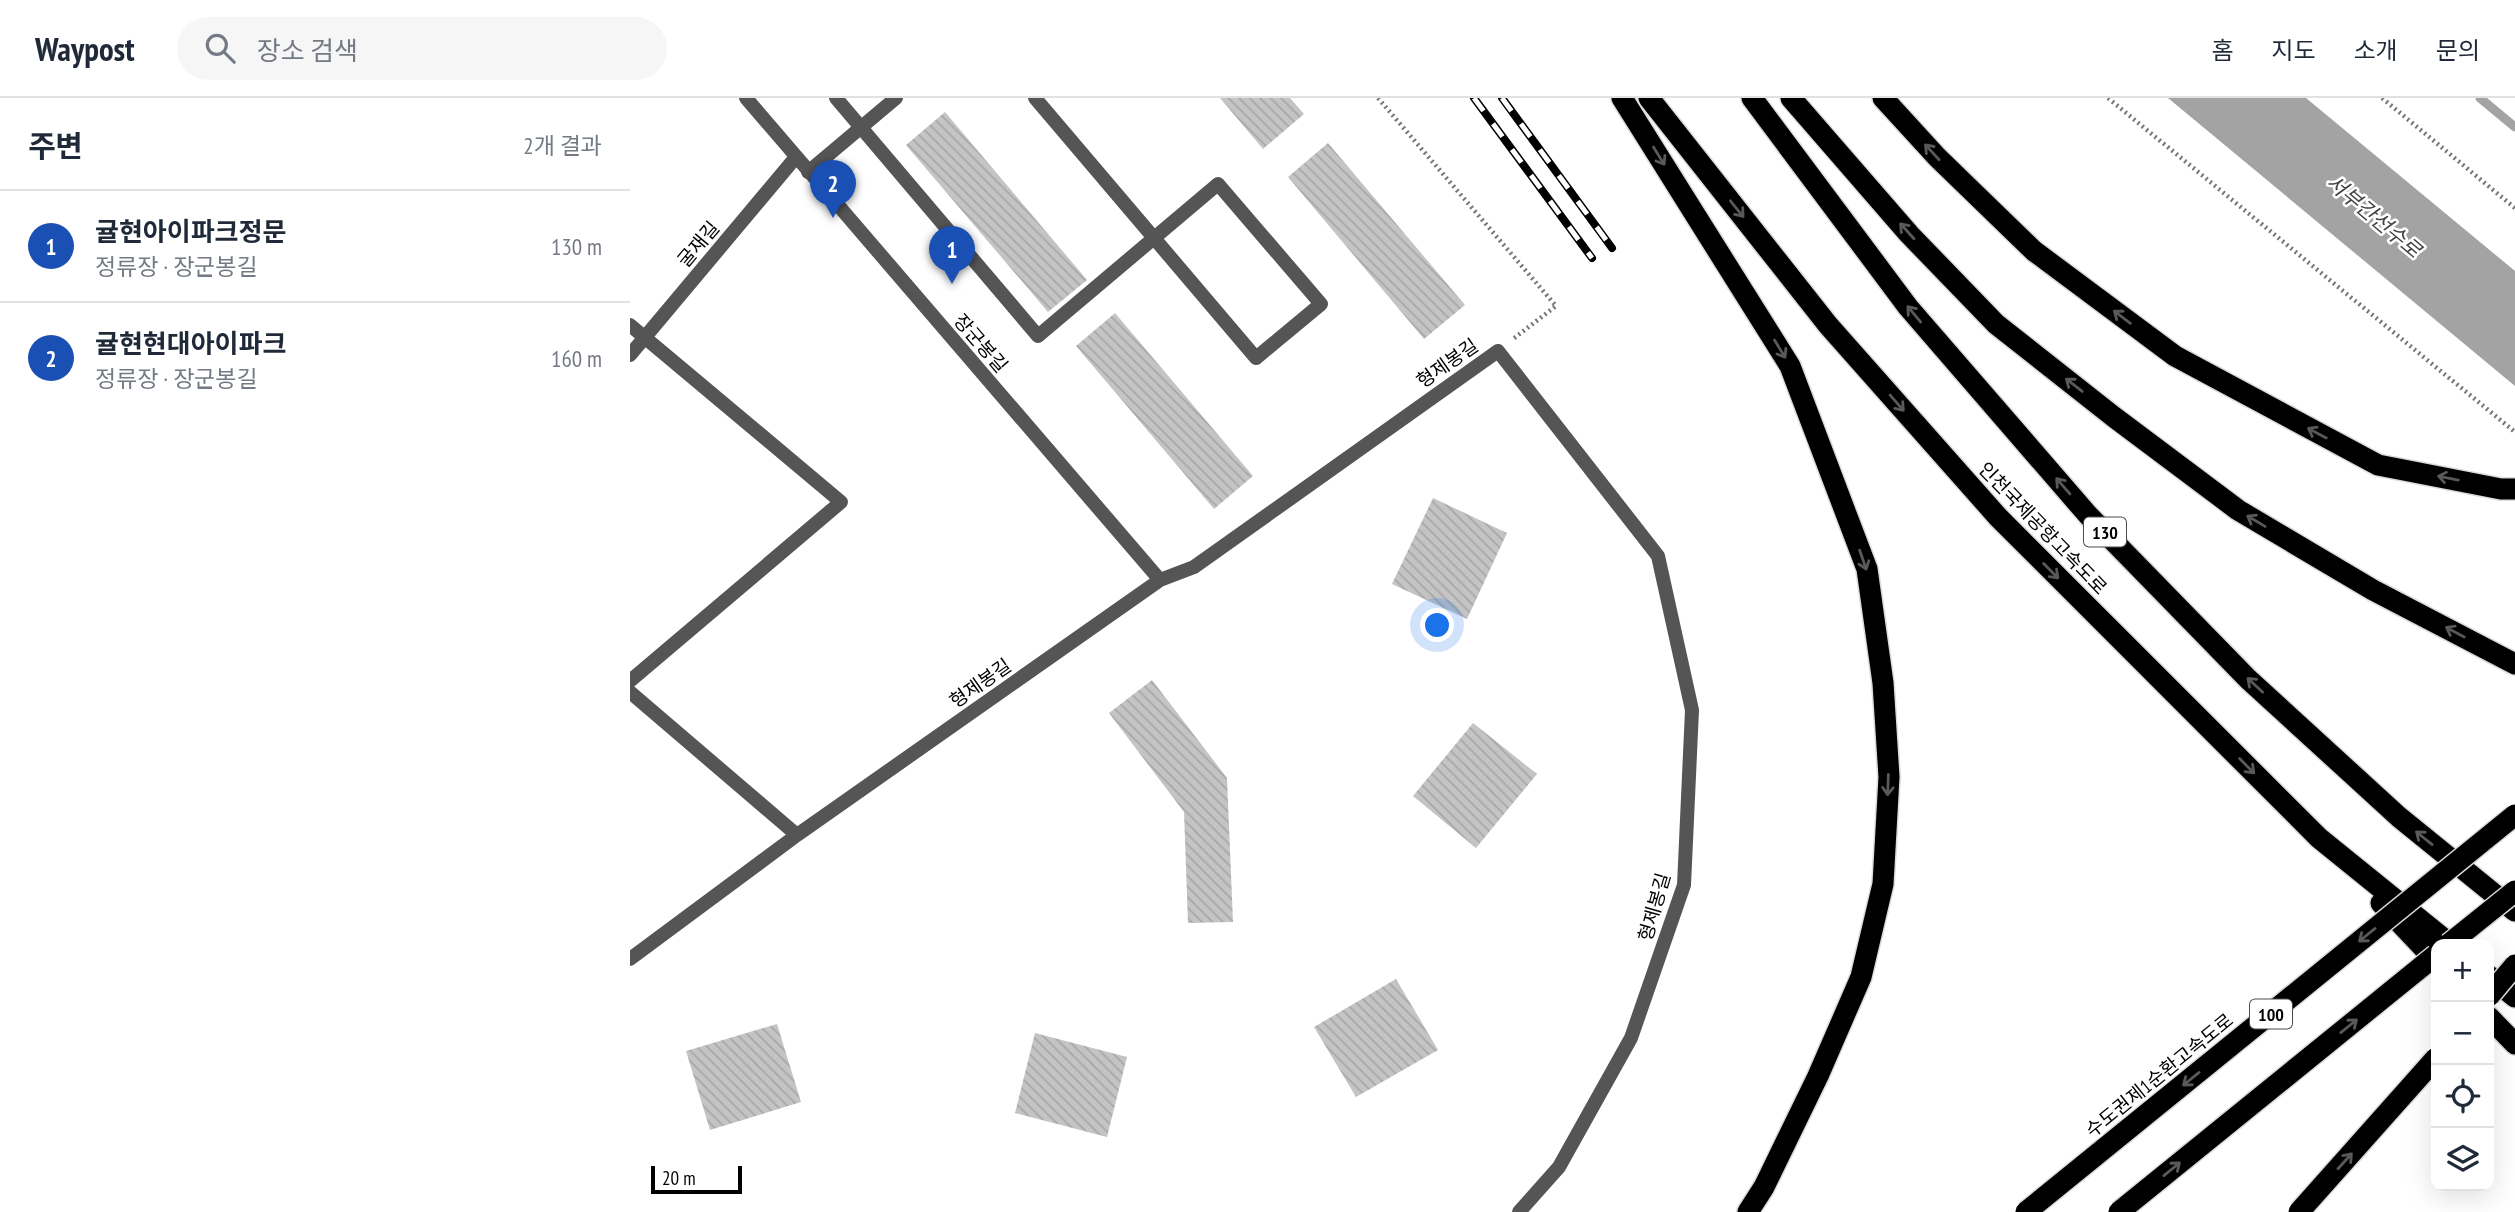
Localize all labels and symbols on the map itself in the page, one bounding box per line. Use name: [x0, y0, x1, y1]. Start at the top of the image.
one-way arrow: [1924, 144, 1941, 161]
one-way arrow: [1652, 145, 1666, 165]
pin: 2: [810, 160, 856, 218]
water label: 서부간선수로: [2321, 168, 2428, 265]
one-way arrow: [1729, 200, 1744, 218]
street label: 굴재길: [672, 216, 724, 272]
one-way arrow: [1899, 222, 1915, 240]
pin: 1: [929, 226, 975, 284]
one-way arrow: [1907, 305, 1923, 323]
street label: 장군봉길: [949, 309, 1013, 377]
one-way arrow: [2113, 309, 2132, 324]
street label: 형제봉길: [1411, 333, 1483, 393]
one-way arrow: [1773, 338, 1787, 358]
one-way arrow: [2065, 378, 2083, 393]
one-way arrow: [1889, 394, 1906, 411]
one-way arrow: [2308, 425, 2328, 439]
street label: 인천국제공항고속도로: [1974, 457, 2112, 599]
one-way arrow: [2437, 471, 2460, 485]
one-way arrow: [2055, 477, 2071, 495]
one-way arrow: [2247, 514, 2267, 528]
road number: 130: [2084, 518, 2126, 546]
one-way arrow: [1858, 548, 1870, 570]
one-way arrow: [2043, 562, 2060, 579]
your location: [1420, 608, 1454, 642]
one-way arrow: [2445, 625, 2465, 639]
street label: 형제봉길: [944, 653, 1016, 713]
one-way arrow: [2246, 677, 2264, 693]
one-way arrow: [2238, 758, 2255, 775]
one-way arrow: [1881, 773, 1895, 796]
one-way arrow: [2415, 830, 2433, 845]
street label: 형제봉길: [1633, 870, 1675, 944]
one-way arrow: [2359, 927, 2377, 943]
road number: 100: [2250, 1000, 2292, 1029]
street label: 수도권제1순환고속도로: [2080, 1008, 2238, 1142]
one-way arrow: [2339, 1018, 2357, 1033]
one-way arrow: [2182, 1071, 2200, 1087]
one-way arrow: [2337, 1152, 2353, 1170]
one-way arrow: [2163, 1161, 2181, 1177]
scale bar: [651, 1163, 742, 1195]

